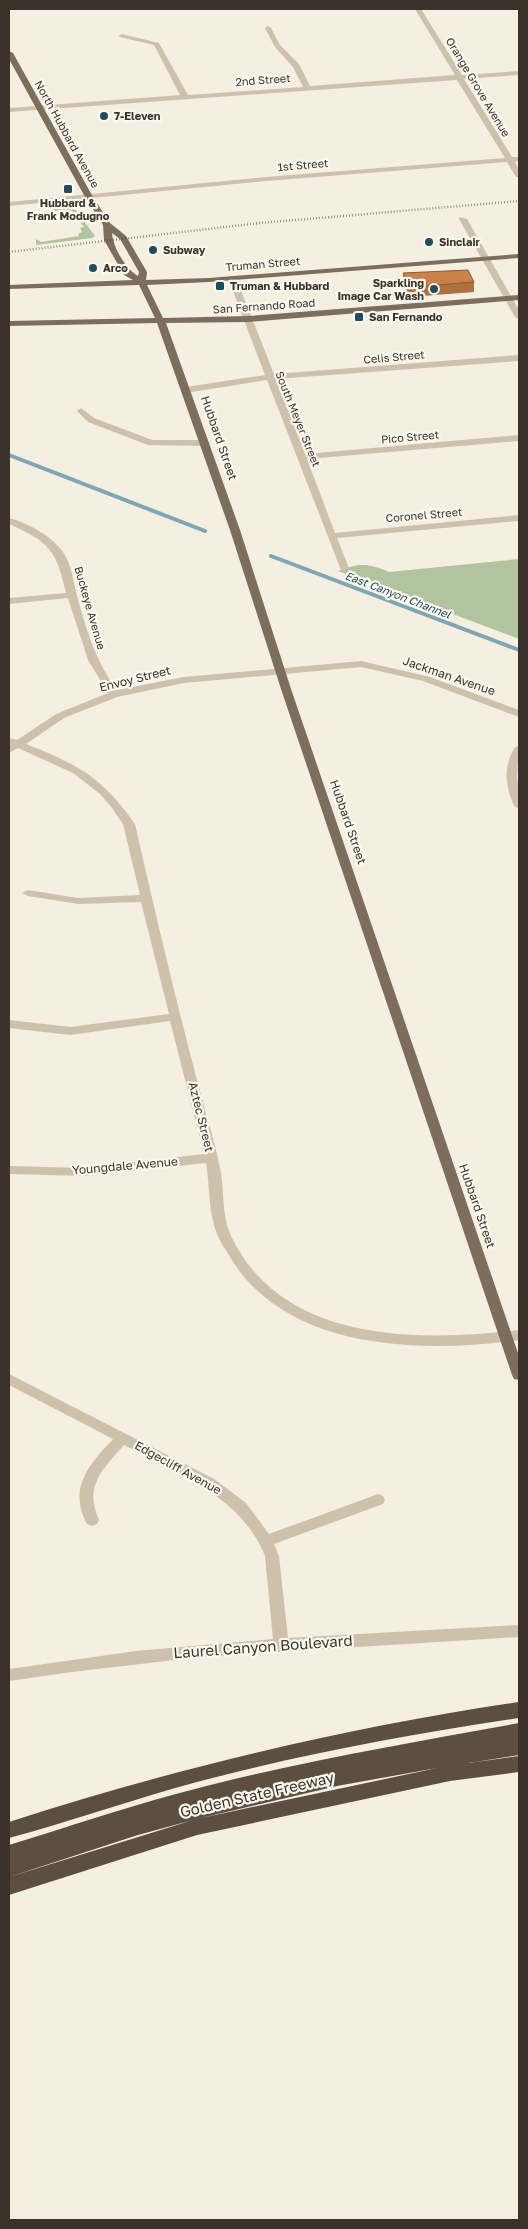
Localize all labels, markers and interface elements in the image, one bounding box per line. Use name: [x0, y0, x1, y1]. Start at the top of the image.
street label: Orange Grove Avenue: [444, 35, 513, 139]
street label: 2nd Street: [235, 71, 291, 88]
street label: North Hubbard Avenue: [33, 78, 102, 190]
place label: 7-Eleven: [114, 109, 161, 122]
marker: 7-Eleven: [98, 110, 110, 122]
street label: 1st Street: [277, 156, 329, 173]
marker: Hubbard & Frank Modugno: [62, 183, 74, 195]
place label: Hubbard & Frank Modugno: [27, 196, 110, 222]
place label: Sinclair: [439, 235, 480, 248]
marker: Sinclair: [423, 236, 435, 248]
place label: Subway: [163, 243, 206, 256]
marker: Subway: [147, 244, 159, 256]
street label: Truman Street: [225, 254, 301, 273]
place label: Arco: [103, 261, 128, 274]
marker: Arco: [87, 262, 99, 274]
place label: Sparkling Image Car Wash: [337, 276, 424, 302]
place label: Truman & Hubbard: [230, 279, 329, 292]
marker: Truman & Hubbard: [214, 280, 226, 292]
marker: Sparkling Image Car Wash: [428, 283, 440, 295]
street label: San Fernando Road: [212, 295, 316, 316]
place label: San Fernando: [369, 310, 443, 323]
marker: San Fernando: [353, 311, 365, 323]
street label: Celis Street: [363, 347, 425, 366]
street label: South Meyer Street: [273, 369, 324, 468]
street label: Hubbard Street: [198, 394, 241, 482]
street label: Pico Street: [380, 427, 439, 446]
street label: Coronel Street: [385, 505, 463, 524]
street label: Buckeye Avenue: [72, 565, 109, 651]
water label: East Canyon Channel: [343, 568, 453, 622]
street label: Jackman Avenue: [401, 653, 497, 698]
street label: Envoy Street: [98, 662, 172, 695]
street label: Hubbard Street: [327, 778, 370, 866]
street label: Aztec Street: [186, 1080, 217, 1153]
street label: Youngdale Avenue: [71, 1153, 179, 1178]
street label: Hubbard Street: [456, 1162, 499, 1250]
street label: Edgecliff Avenue: [132, 1438, 224, 1498]
street label: Laurel Canyon Boulevard: [173, 1631, 353, 1661]
street label: Golden State Freeway: [178, 1767, 336, 1821]

